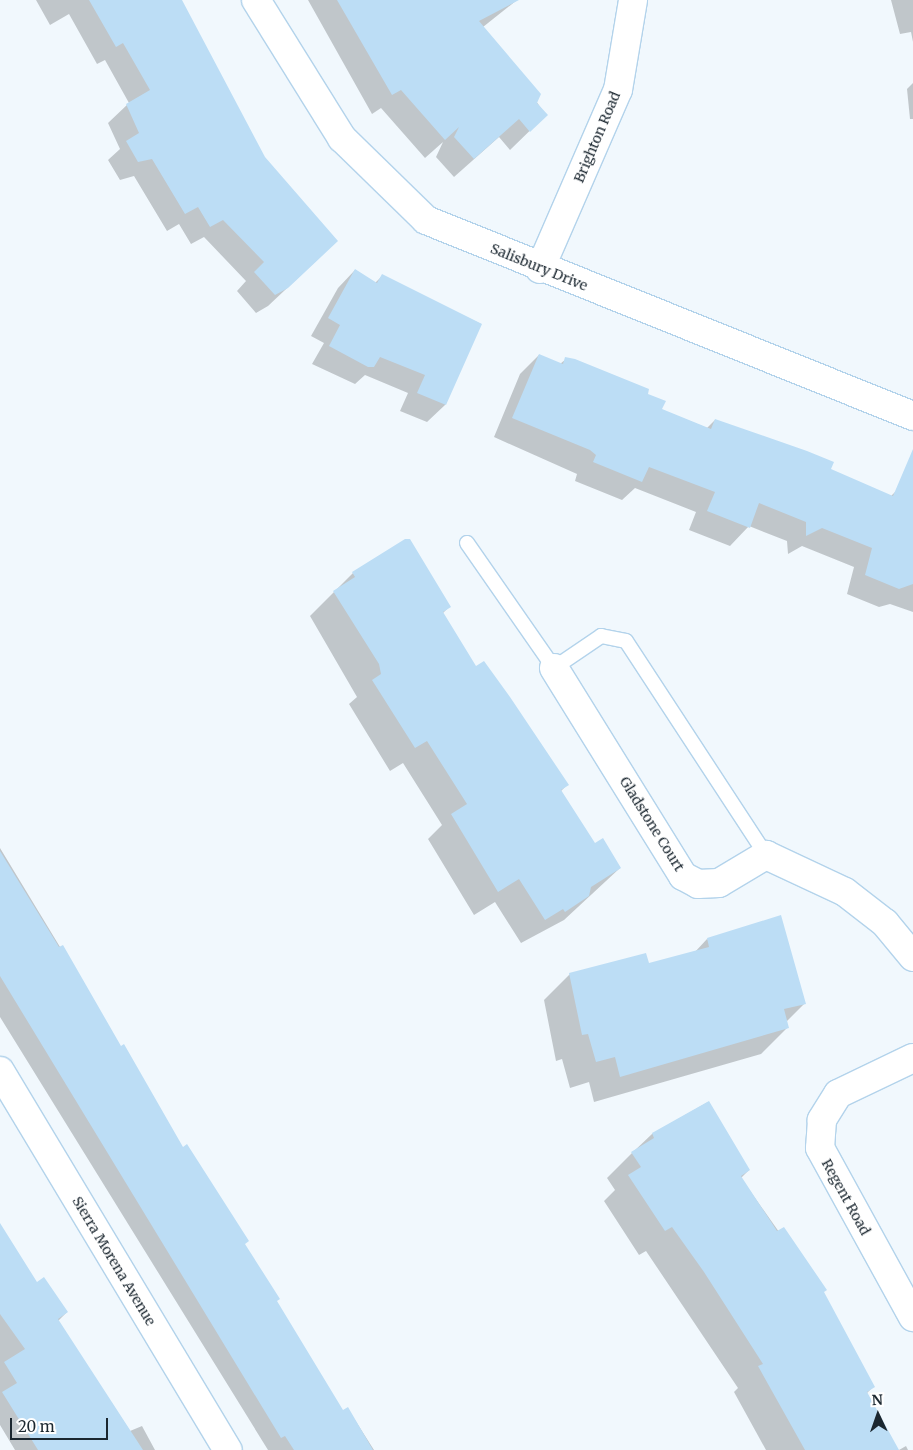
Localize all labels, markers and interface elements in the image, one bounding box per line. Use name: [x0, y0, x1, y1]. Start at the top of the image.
street label: Brighton Road: [570, 89, 624, 185]
street label: Salisbury Drive: [488, 240, 590, 294]
street label: Gladstone Court: [616, 774, 688, 874]
street label: Regent Road: [818, 1156, 874, 1238]
street label: Sierra Morena Avenue: [69, 1193, 159, 1329]
north arrow: [853, 1390, 903, 1440]
text: N: [871, 1391, 883, 1409]
scale bar: [12, 1408, 110, 1440]
text: 20 m: [18, 1417, 55, 1436]

